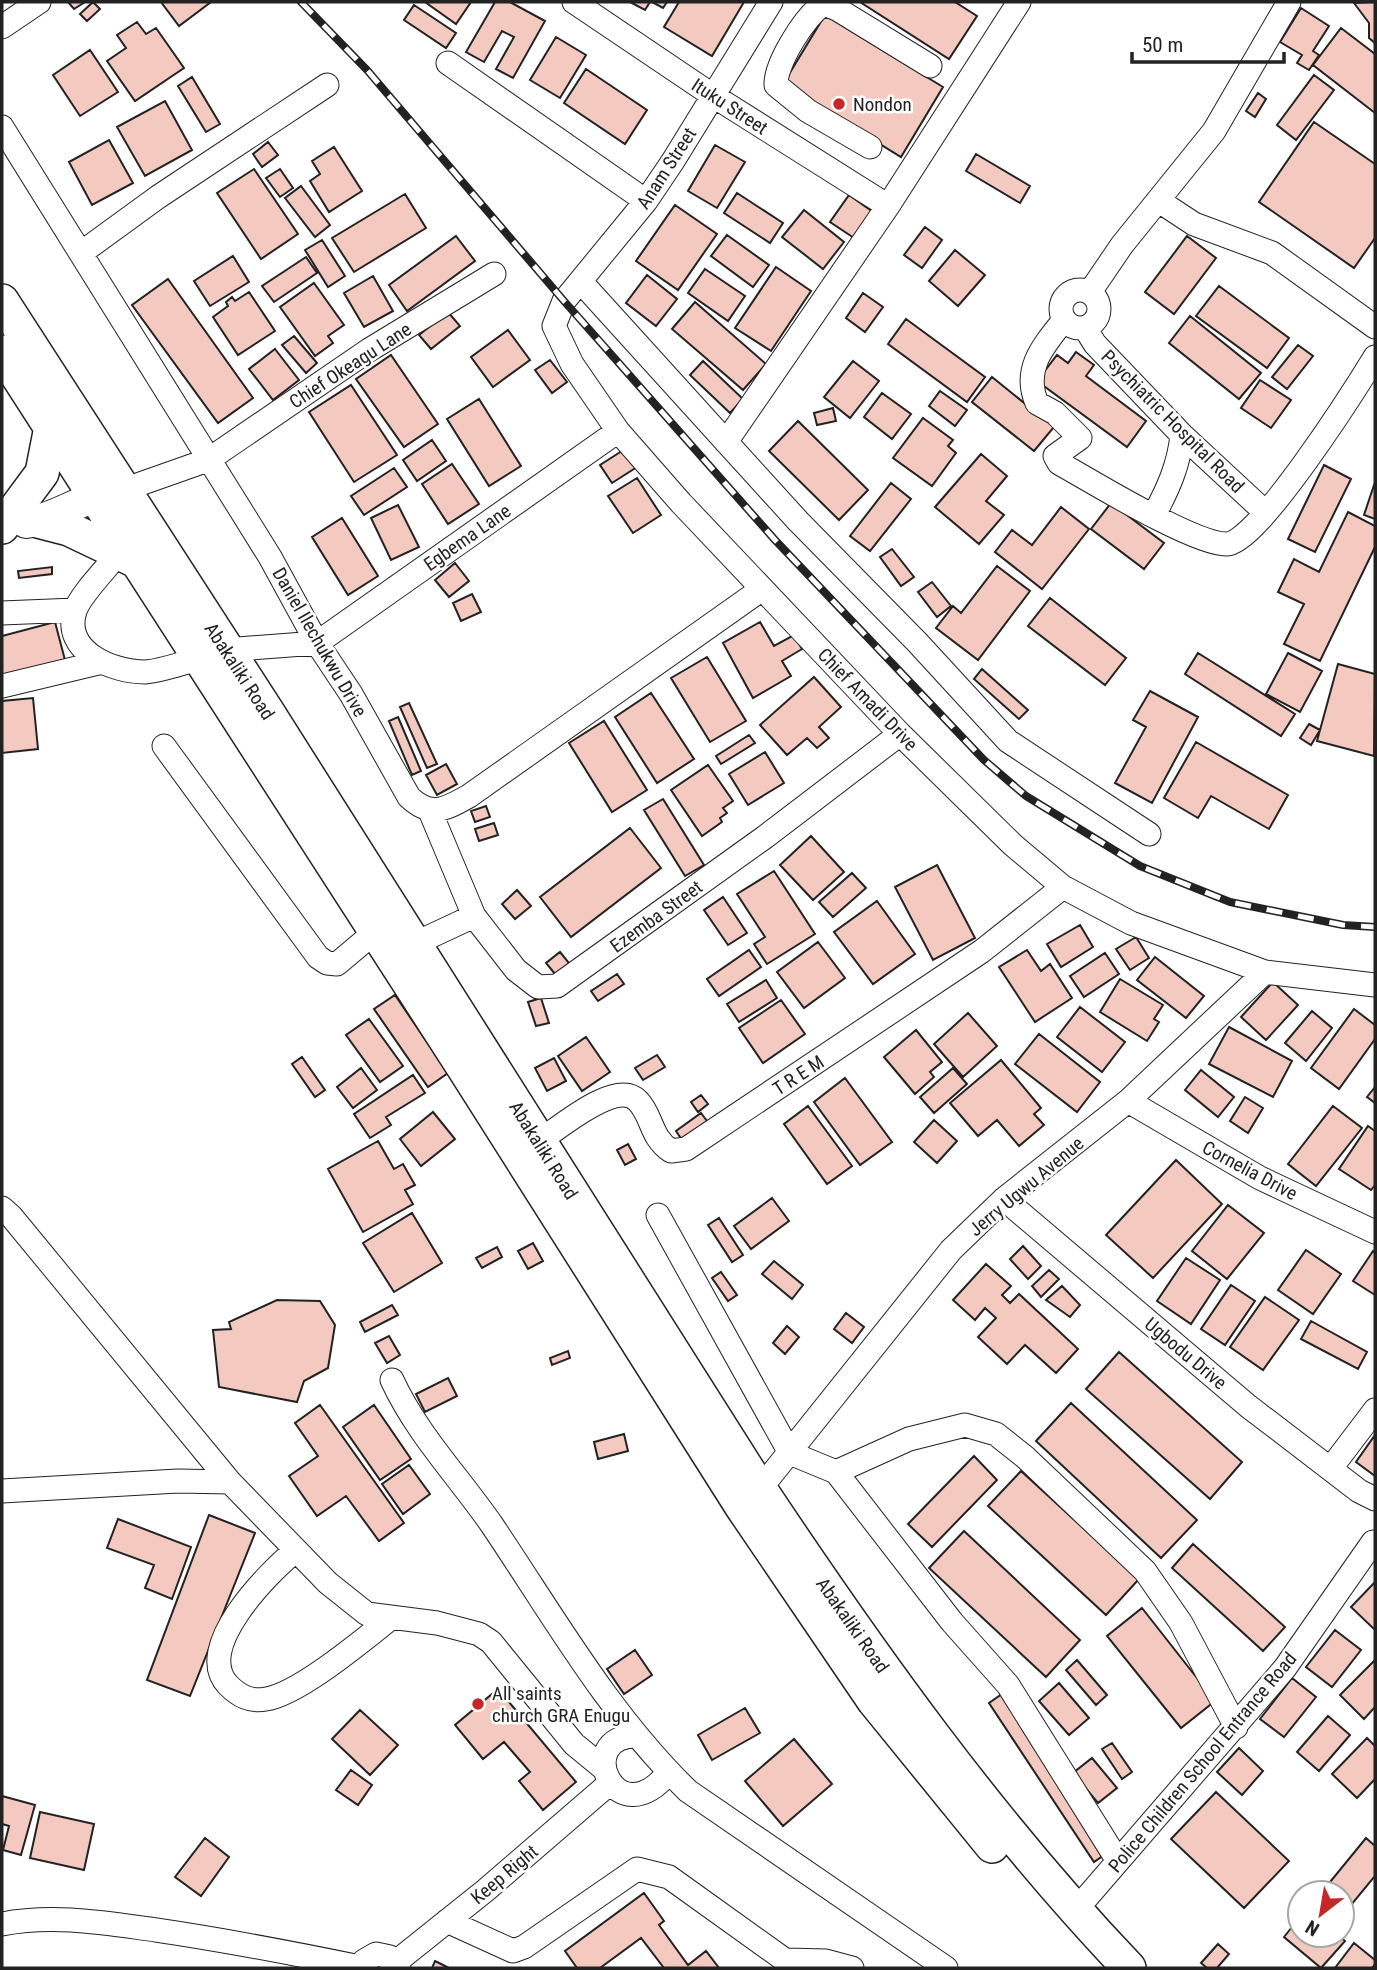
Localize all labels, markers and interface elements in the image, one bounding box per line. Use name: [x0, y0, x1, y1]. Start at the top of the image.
scale bar: [1132, 21, 1284, 65]
text: 50 m: [1142, 33, 1183, 57]
street label: Ituku Street: [687, 73, 772, 140]
place label: Nondon: [853, 93, 912, 116]
marker: Nondon: [831, 96, 847, 112]
street label: Anam Street: [632, 123, 701, 213]
street label: Chief Okeagu Lane: [285, 317, 416, 413]
street label: Psychiatric Hospital Road: [1096, 345, 1249, 498]
street label: Egbema Lane: [419, 499, 515, 576]
street label: Daniel Ilechukwu Drive: [267, 563, 372, 721]
street label: Abakaliki Road: [200, 618, 280, 724]
street label: Chief Amadi Drive: [813, 643, 923, 756]
street label: Ezemba Street: [606, 875, 707, 958]
street label: T R E M: [768, 1050, 828, 1100]
street label: Abakaliki Road: [504, 1097, 583, 1204]
street label: Jerry Ugwu Avenue: [964, 1132, 1088, 1241]
street label: Cornelia Drive: [1198, 1136, 1301, 1205]
street label: Ugbodu Drive: [1140, 1312, 1231, 1394]
street label: Abakaliki Road: [811, 1573, 894, 1677]
street label: Police Children School Entrance Road: [1103, 1647, 1301, 1877]
place label: All saints church GRA Enugu: [492, 1682, 630, 1727]
marker: All saints church GRA Enugu: [470, 1696, 486, 1712]
street label: Keep Right: [466, 1840, 542, 1909]
north arrow: [1286, 1879, 1356, 1949]
text: N: [1302, 1915, 1323, 1941]

